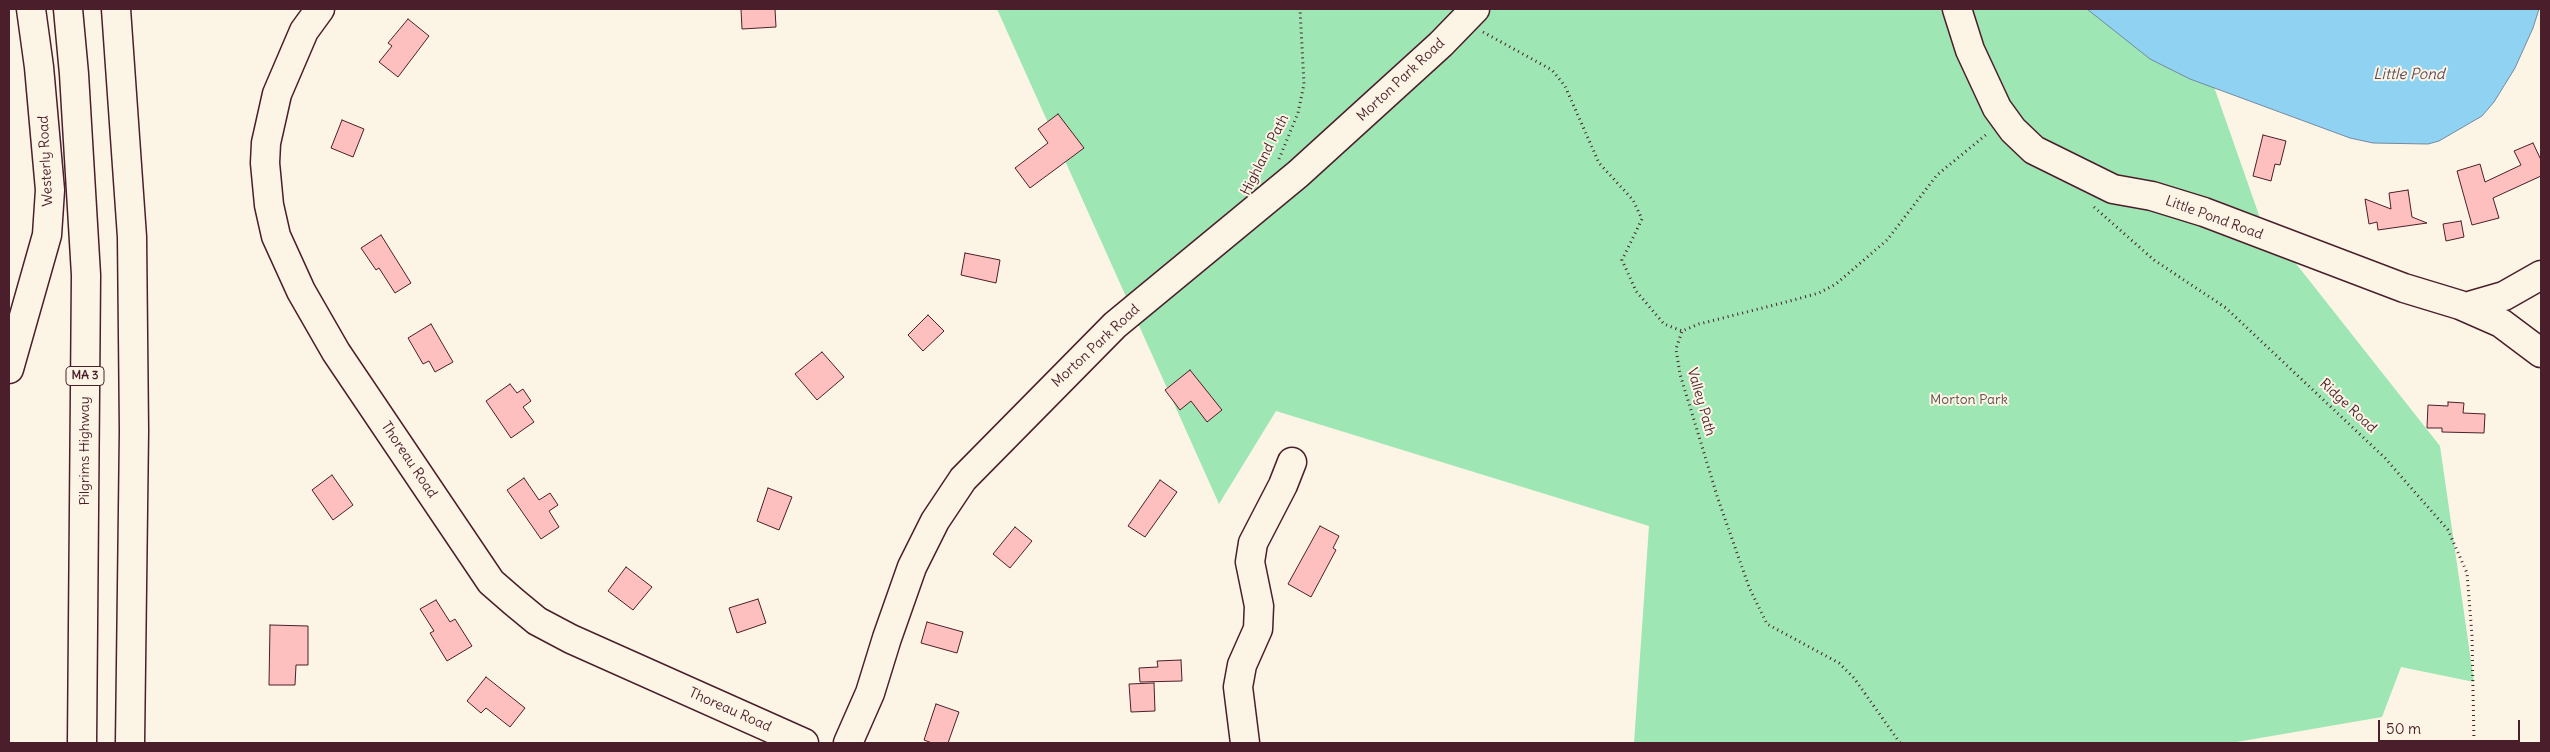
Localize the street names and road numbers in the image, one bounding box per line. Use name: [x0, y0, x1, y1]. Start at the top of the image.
street label: Morton Park Road: [1354, 35, 1448, 125]
street label: Highland Path: [1237, 112, 1293, 198]
street label: Westerly Road: [35, 115, 57, 207]
street label: Little Pond Road: [2163, 193, 2265, 243]
street label: Morton Park Road: [1049, 301, 1143, 391]
road number: MA 3: [66, 366, 104, 386]
street label: Valley Path: [1683, 366, 1719, 438]
street label: Ridge Road: [2316, 375, 2380, 437]
street label: Pilgrims Highway: [77, 396, 93, 506]
street label: Thoreau Road: [377, 419, 441, 501]
street label: Thoreau Road: [686, 684, 774, 736]

